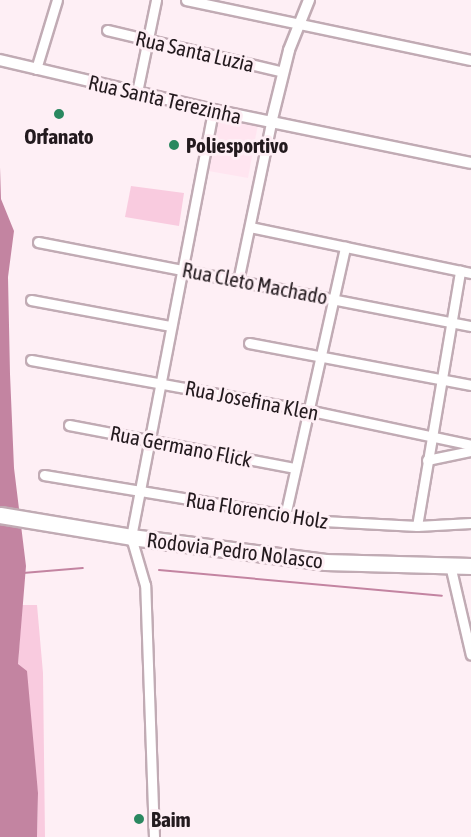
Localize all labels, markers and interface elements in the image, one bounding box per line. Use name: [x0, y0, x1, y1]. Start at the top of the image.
street label: Rua Santa Luzia: [133, 25, 257, 77]
street label: Rua Santa Terezinha: [86, 69, 244, 129]
marker: Orfanato: [52, 107, 66, 121]
place label: Orfanato: [24, 123, 94, 149]
place label: Poliesportivo: [186, 132, 288, 158]
marker: Poliesportivo: [167, 138, 181, 152]
street label: Rua Cleto Machado: [180, 257, 330, 309]
street label: Rua Josefina Klen: [183, 375, 321, 425]
street label: Rua Germano Flick: [108, 420, 254, 472]
street label: Rua Florencio Holz: [184, 486, 330, 534]
street label: Rodovia Pedro Nolasco: [146, 527, 324, 573]
place label: Baim: [151, 806, 191, 832]
marker: Baim: [132, 812, 146, 826]

